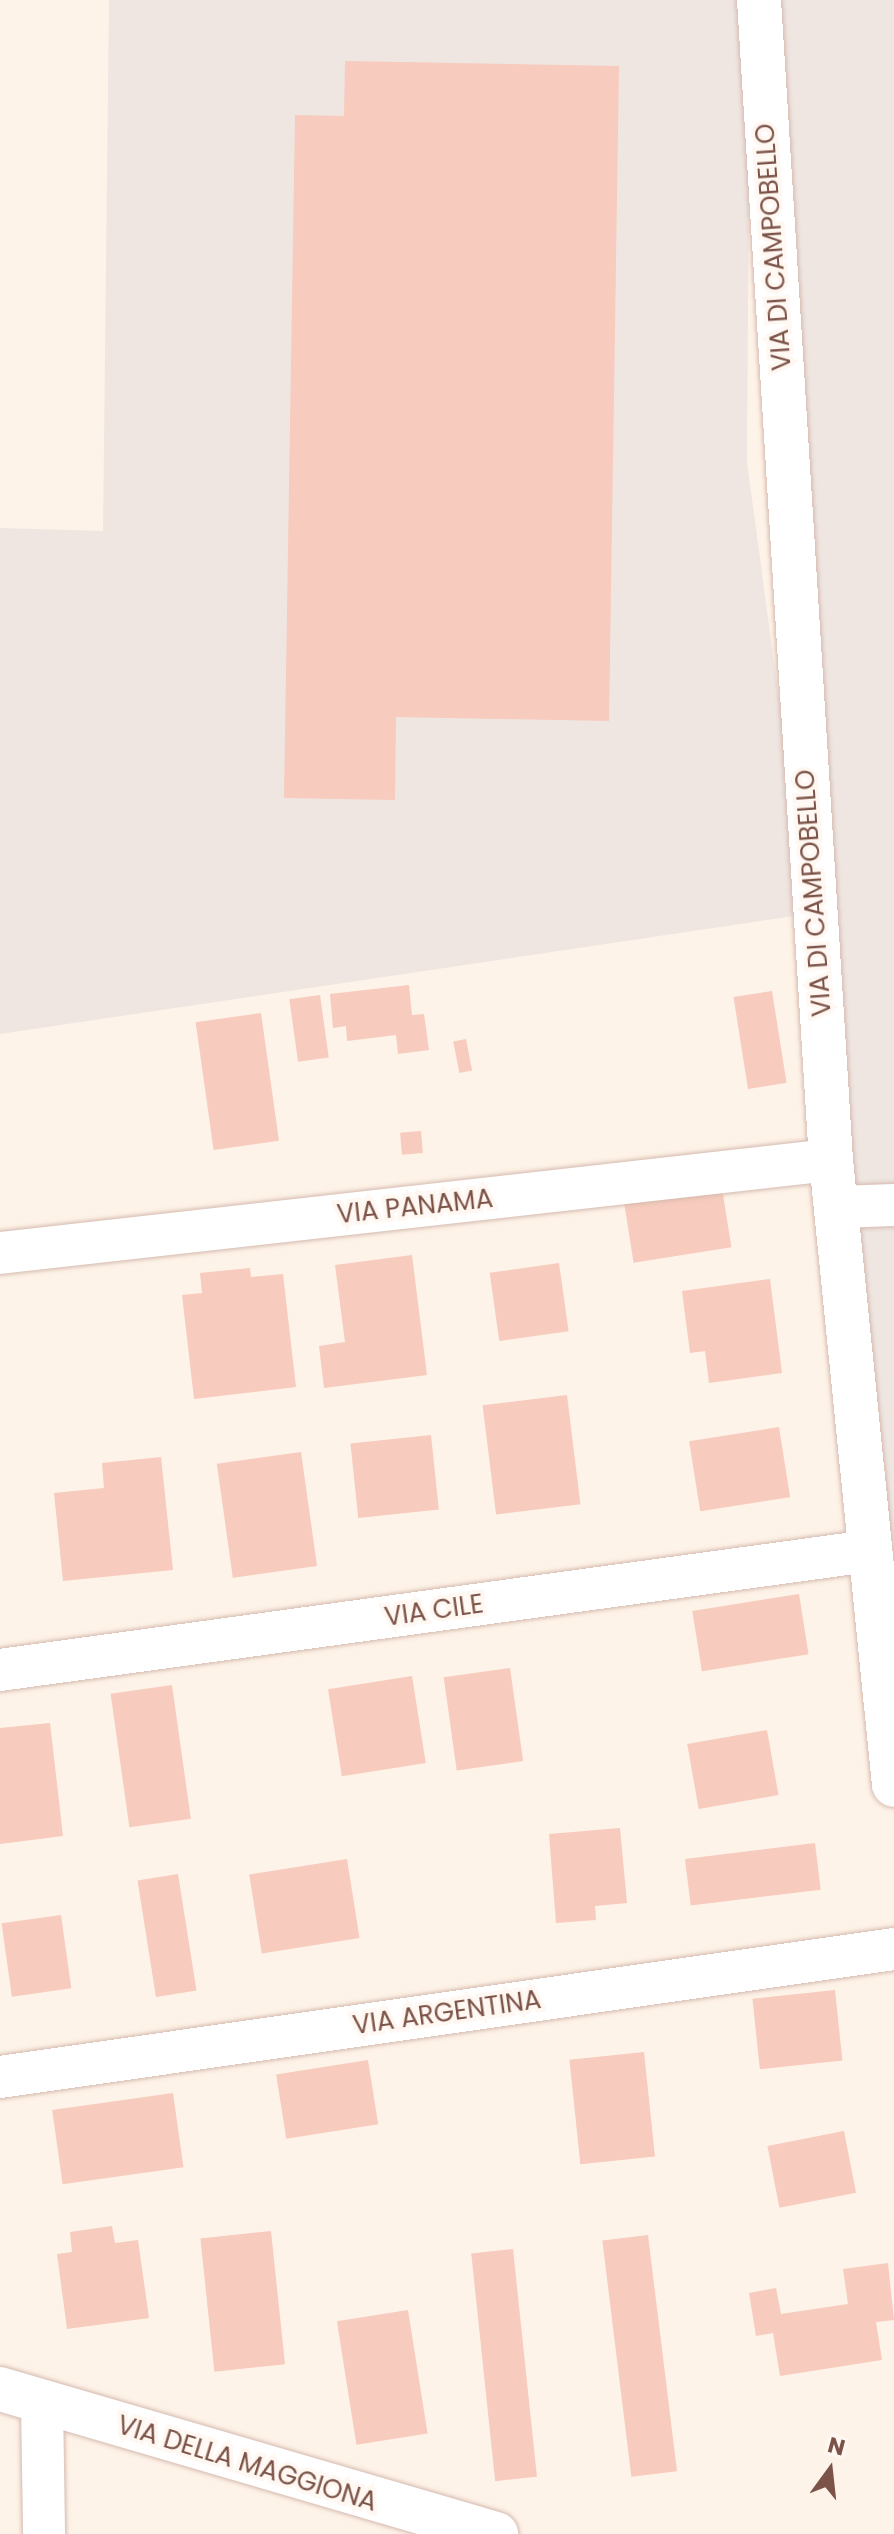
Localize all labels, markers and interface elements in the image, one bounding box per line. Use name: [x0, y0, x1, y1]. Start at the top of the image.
street label: VIA DI CAMPOBELLO: [750, 122, 798, 372]
street label: VIA DI CAMPOBELLO: [790, 768, 838, 1018]
street label: VIA PANAMA: [335, 1183, 495, 1231]
street label: VIA CILE: [383, 1589, 485, 1633]
street label: VIA ARGENTINA: [351, 1984, 543, 2042]
street label: VIA DELLA MAGGIONA: [113, 2410, 381, 2518]
text: N: [824, 2429, 848, 2463]
north arrow: [790, 2430, 870, 2510]

